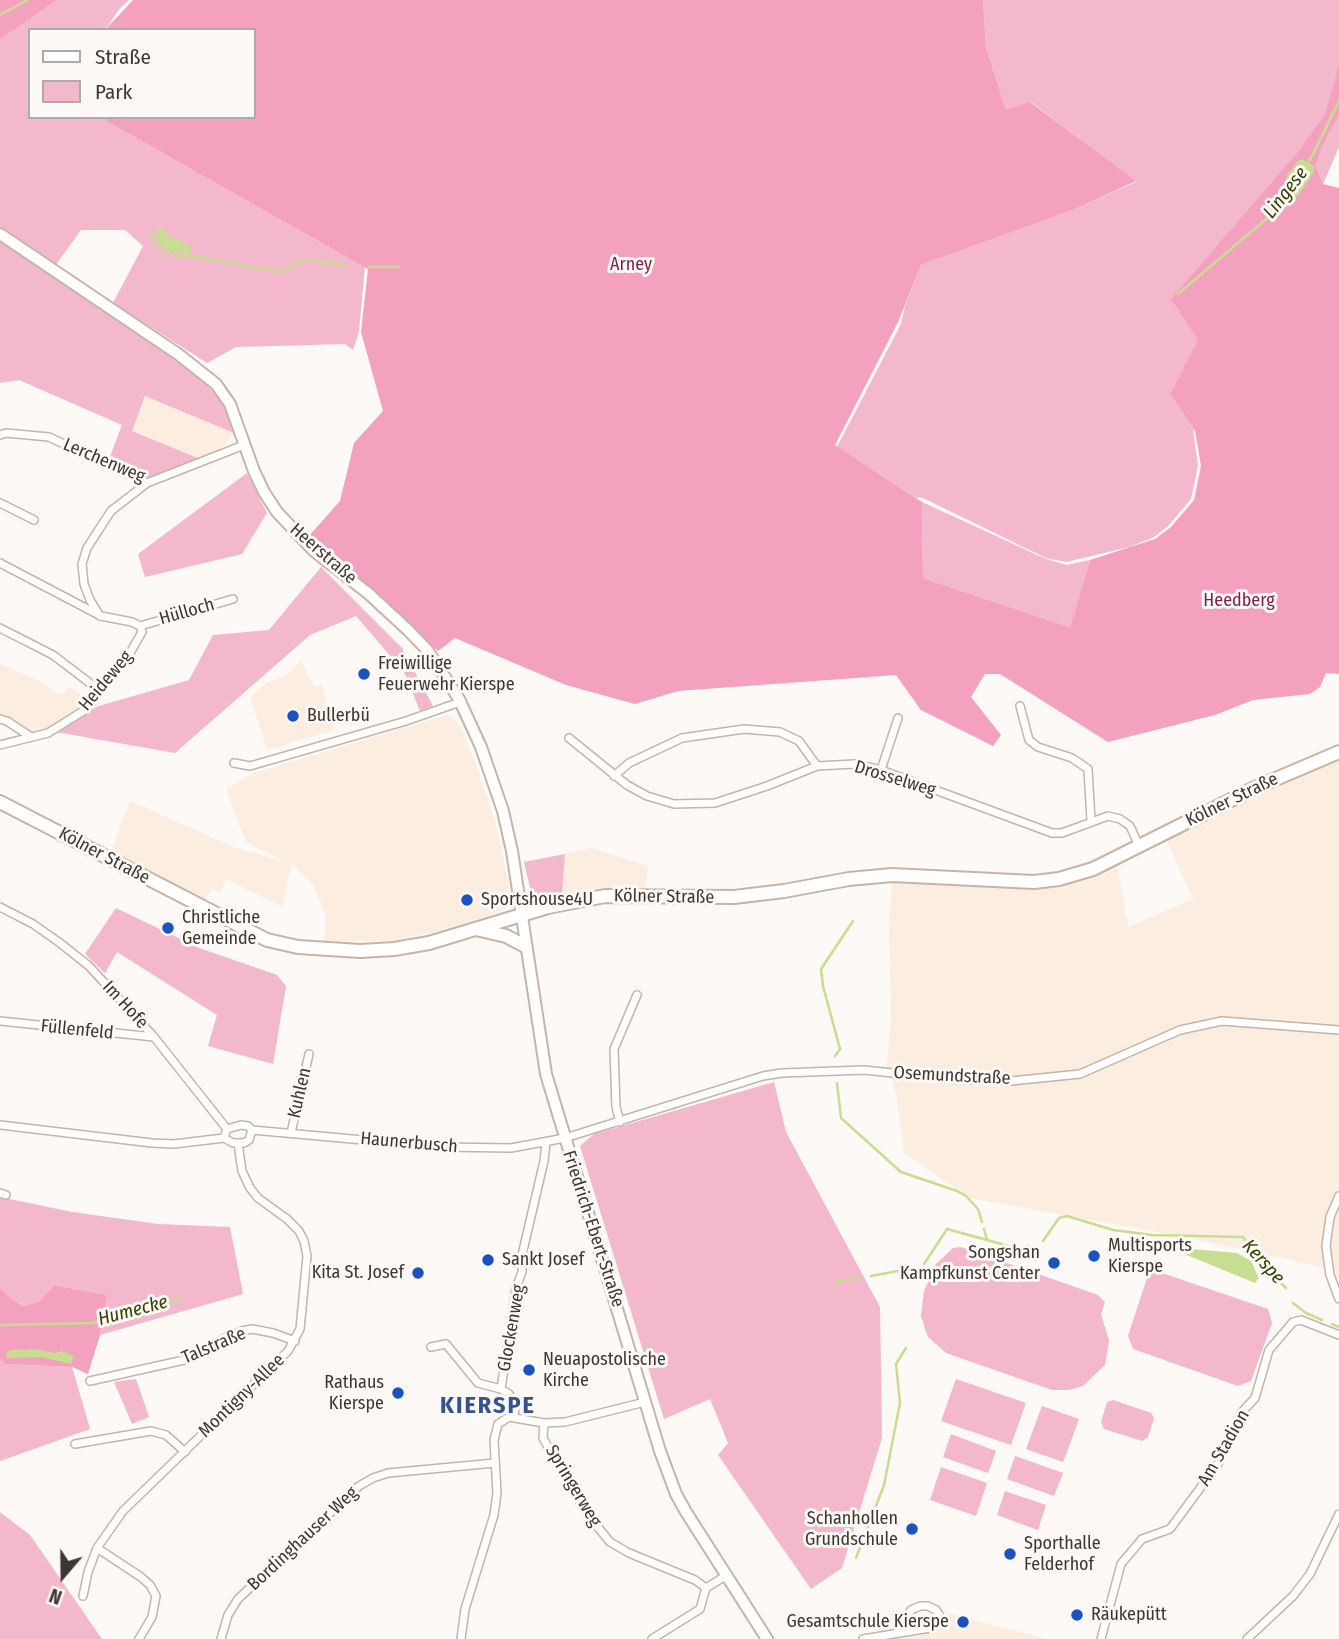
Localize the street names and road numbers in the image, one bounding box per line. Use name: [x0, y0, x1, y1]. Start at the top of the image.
street label: Lerchenweg: [60, 434, 148, 488]
street label: Heerstraße: [285, 519, 361, 589]
street label: Hülloch: [157, 594, 217, 630]
street label: Heideweg: [75, 646, 137, 716]
street label: Drosselweg: [852, 756, 938, 802]
street label: Kölner Straße: [1182, 768, 1282, 832]
street label: Kölner Straße: [55, 823, 153, 889]
street label: Kölner Straße: [614, 885, 714, 909]
street label: Im Hofe: [98, 977, 152, 1033]
street label: Füllenfeld: [40, 1015, 114, 1045]
street label: Osemundstraße: [893, 1062, 1011, 1090]
street label: Kuhlen: [284, 1066, 316, 1120]
street label: Haunerbusch: [359, 1128, 459, 1158]
street label: Friedrich-Ebert-Straße: [557, 1148, 629, 1310]
street label: Glockenweg: [494, 1283, 530, 1373]
street label: Talstraße: [179, 1323, 249, 1369]
street label: Montigny-Allee: [195, 1350, 289, 1442]
street label: Am Stadion: [1194, 1406, 1254, 1490]
street label: Springerweg: [540, 1441, 606, 1531]
street label: Bordinghauser Weg: [243, 1482, 363, 1596]

